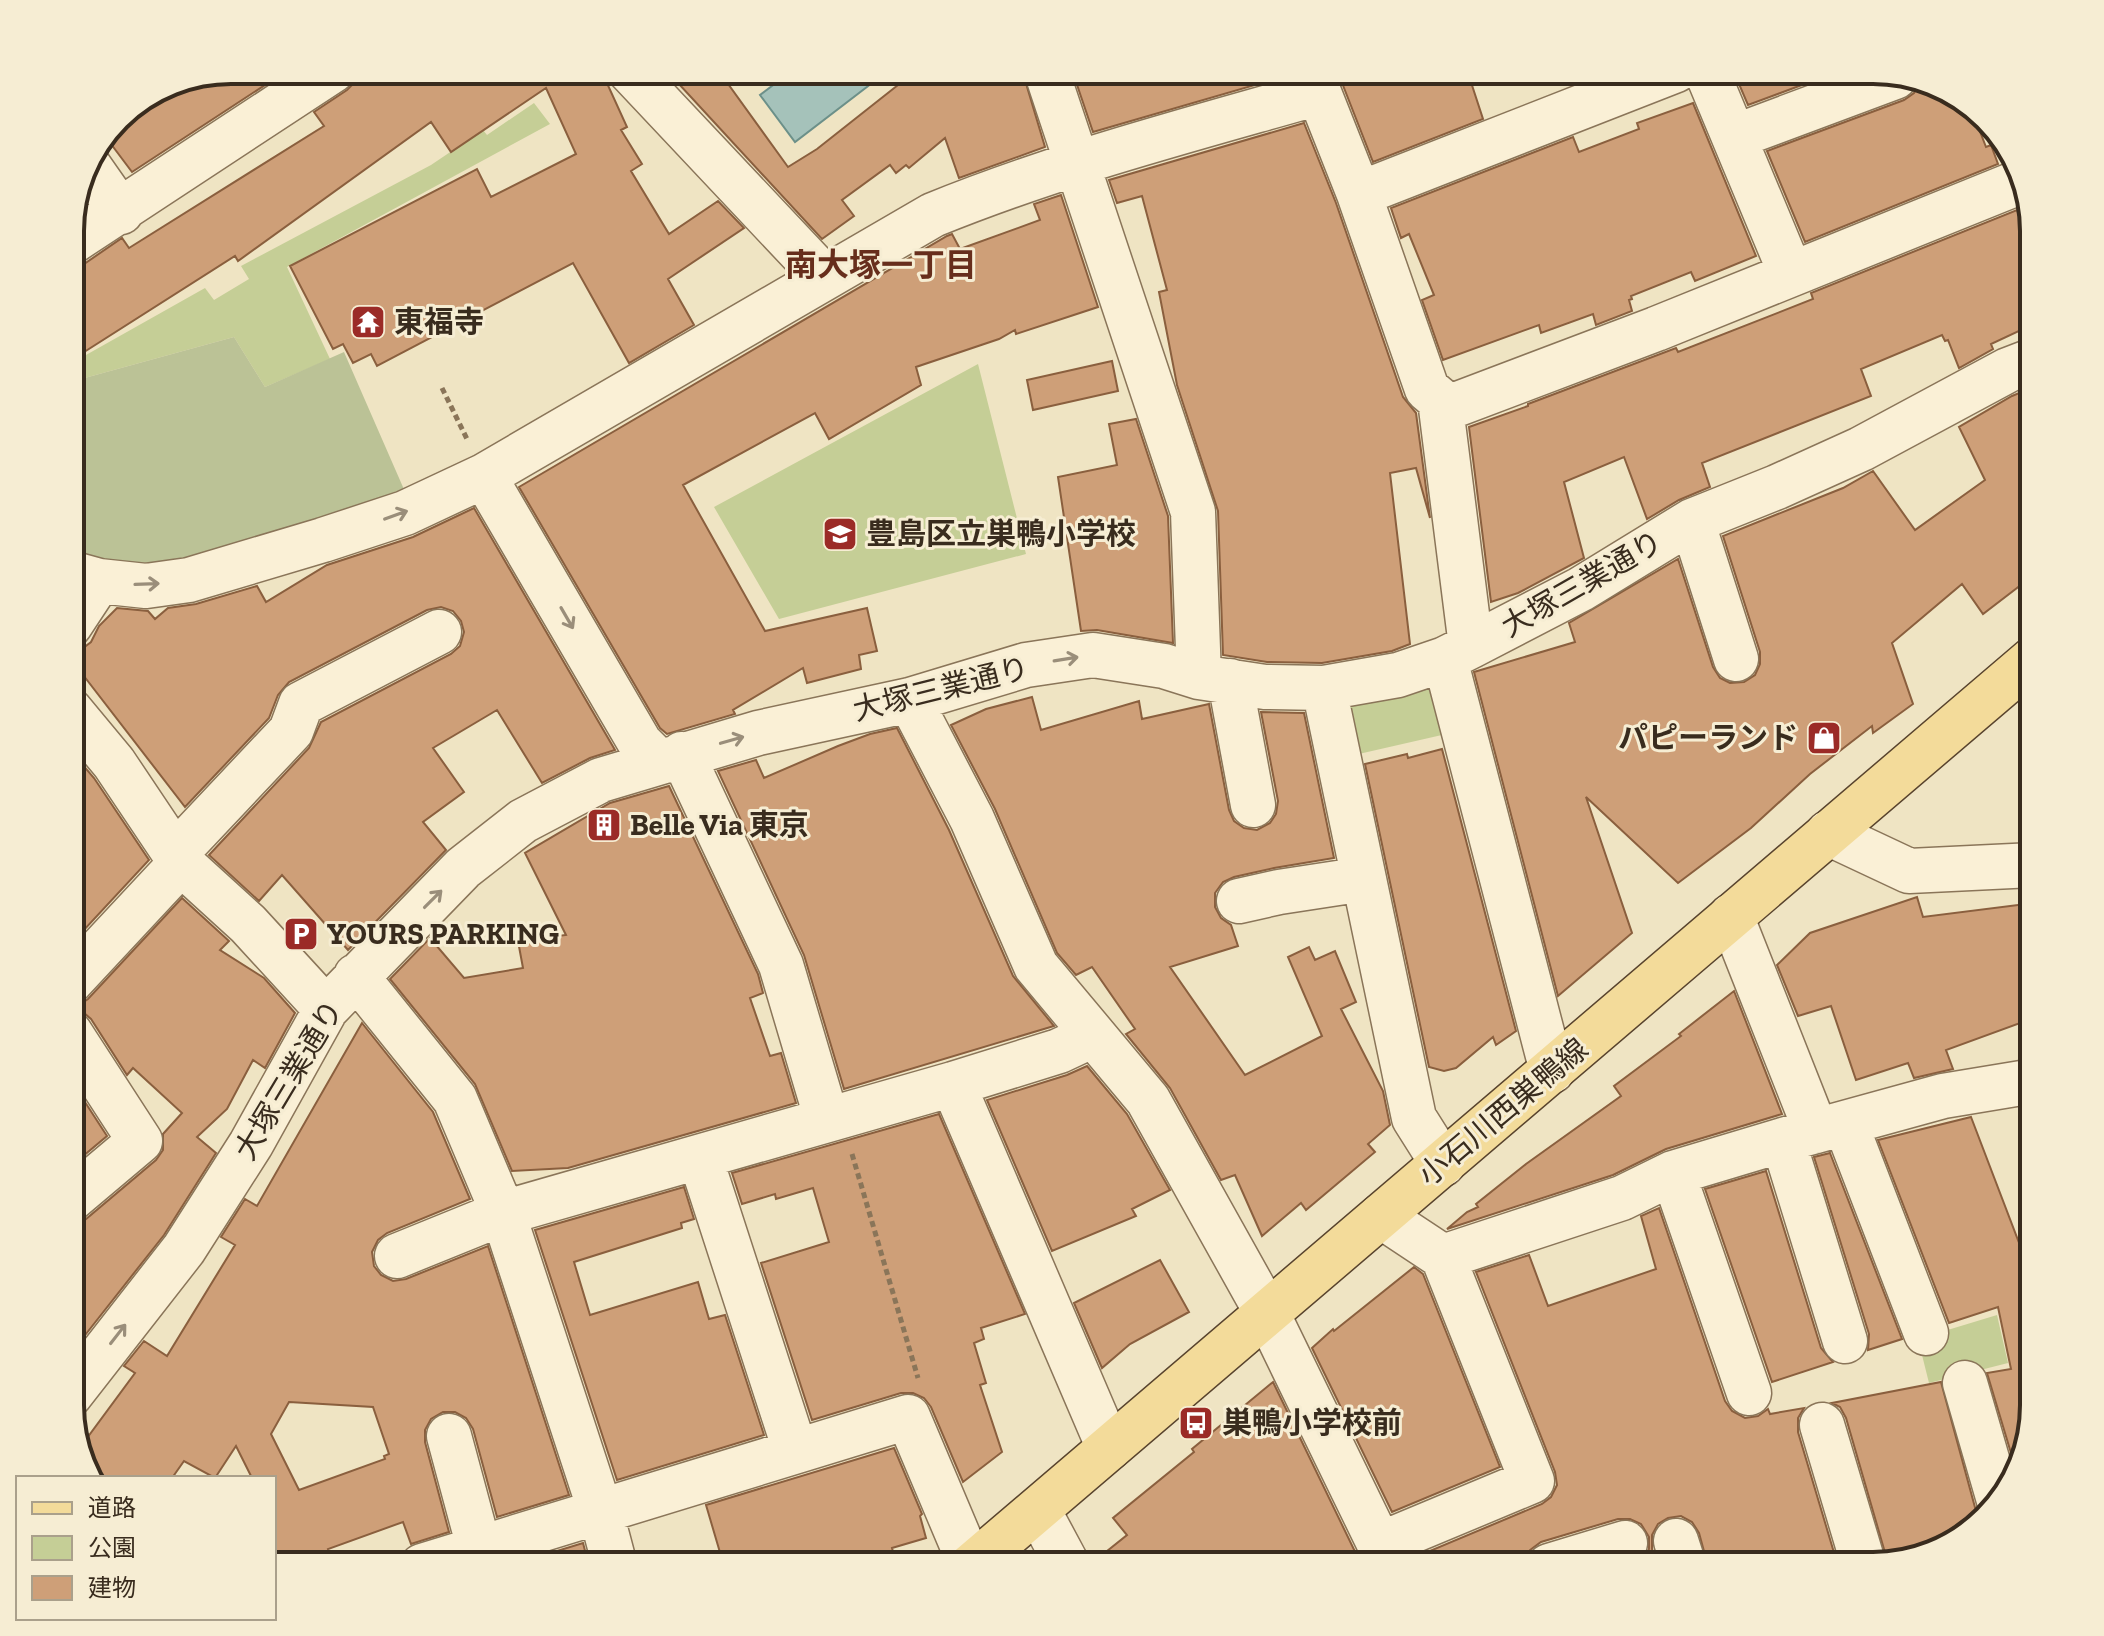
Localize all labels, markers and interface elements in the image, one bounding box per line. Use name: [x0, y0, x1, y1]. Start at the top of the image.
district label: 南大塚一丁目: [785, 246, 977, 284]
temple icon: 東福寺: [349, 303, 387, 341]
place label: 東福寺: [394, 304, 484, 340]
one-way arrow: [384, 507, 408, 521]
school or university icon: 豊島区立巣鴨小学校: [821, 515, 859, 553]
place label: 豊島区立巣鴨小学校: [866, 516, 1136, 552]
street label: 大塚三業通り: [1495, 523, 1669, 645]
one-way arrow: [133, 577, 160, 592]
one-way arrow: [559, 606, 575, 629]
street label: 大塚三業通り: [849, 650, 1033, 728]
one-way arrow: [1053, 651, 1078, 666]
shop icon: パピーランド: [1805, 719, 1843, 757]
place label: パピーランド: [1618, 720, 1798, 756]
one-way arrow: [718, 732, 744, 747]
building icon: Belle Via 東京: [585, 806, 623, 844]
place label: Belle Via 東京: [630, 807, 809, 843]
one-way arrow: [423, 890, 442, 909]
parking icon: YOURS PARKING: [282, 915, 320, 953]
place label: YOURS PARKING: [327, 916, 559, 952]
street label: 大塚三業通り: [227, 994, 351, 1166]
street label: 小石川西巣鴨線: [1411, 1031, 1595, 1193]
one-way arrow: [110, 1324, 127, 1345]
bus stop icon: 巣鴨小学校前: [1177, 1404, 1215, 1442]
place label: 巣鴨小学校前: [1222, 1405, 1402, 1441]
legend: [16, 1476, 276, 1620]
text: 道路: [88, 1493, 136, 1522]
text: 公園: [88, 1533, 136, 1562]
text: 建物: [88, 1573, 136, 1602]

